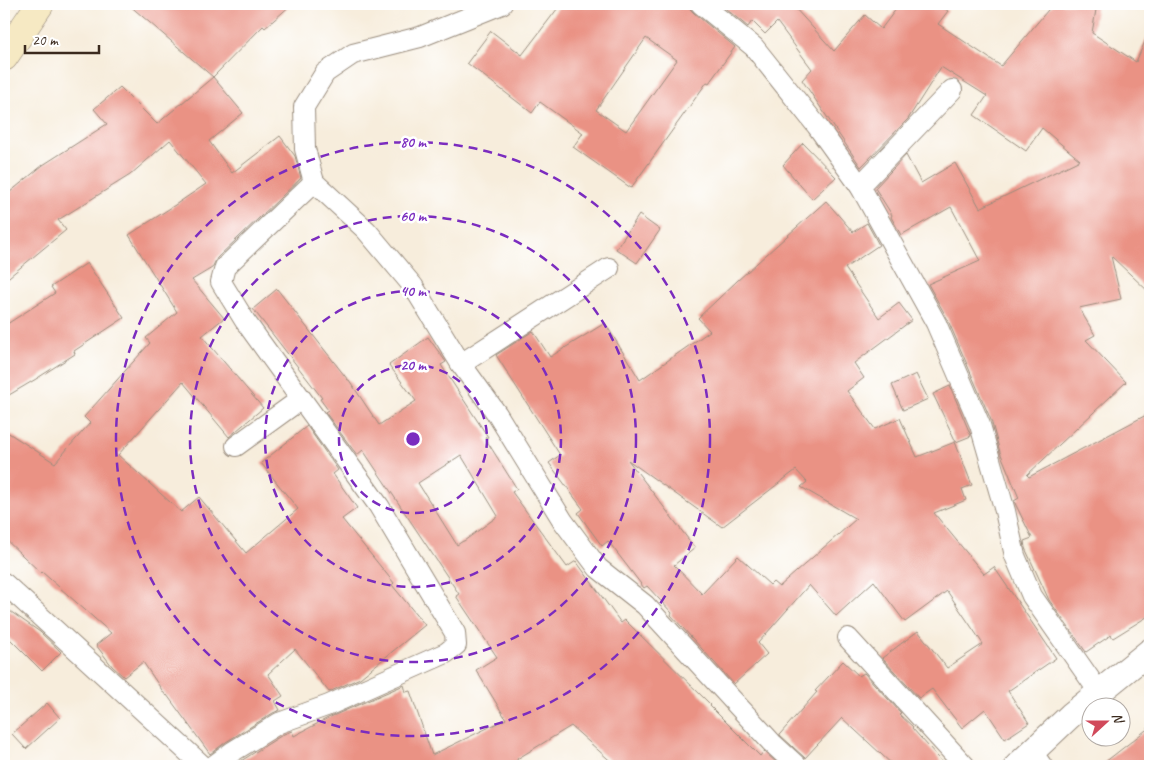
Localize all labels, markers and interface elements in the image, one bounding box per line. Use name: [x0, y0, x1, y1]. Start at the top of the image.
scale bar: [25, 22, 99, 54]
text: 20 m: [32, 31, 59, 50]
text: 80 m: [400, 133, 427, 152]
text: 60 m: [400, 207, 427, 226]
text: 40 m: [400, 282, 427, 301]
text: 20 m: [400, 356, 427, 375]
centre of rings: [404, 430, 422, 448]
north arrow: [1082, 698, 1132, 748]
text: N: [1108, 710, 1128, 727]

